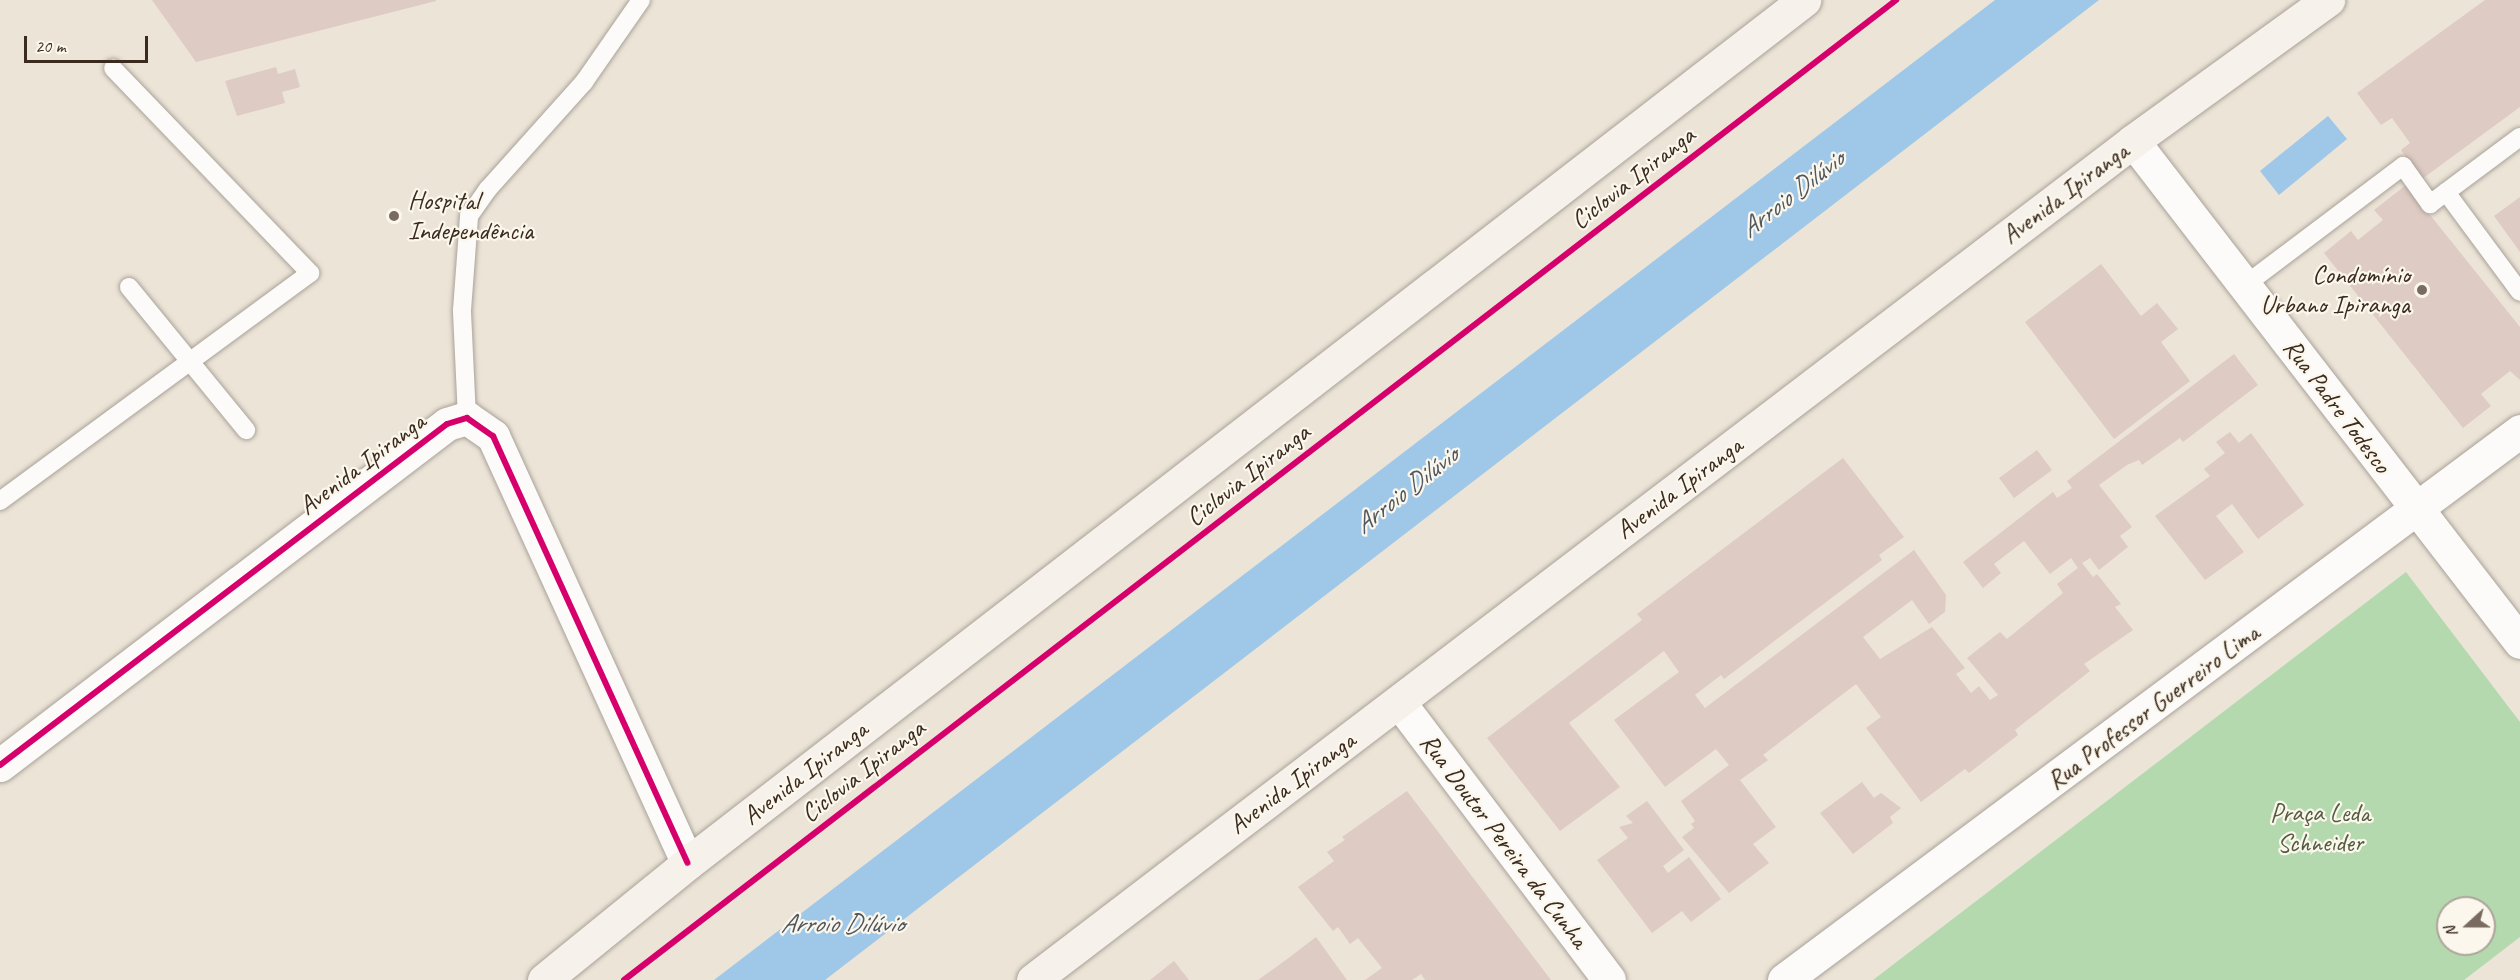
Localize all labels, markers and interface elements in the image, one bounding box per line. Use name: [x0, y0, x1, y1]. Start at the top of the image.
scale bar: [27, 24, 152, 62]
text: 20 m: [35, 35, 66, 57]
street label: Ciclovia Ipiranga: [1565, 120, 1701, 236]
street label: Avenida Ipiranga: [1996, 135, 2134, 251]
water label: Arroio Dilúvio: [1734, 143, 1850, 245]
place label: Hospital Independência: [408, 185, 533, 246]
marker: Hospital Independência: [385, 207, 403, 225]
place label: Condomínio Urbano Ipiranga: [2261, 259, 2410, 320]
marker: Condomínio Urbano Ipiranga: [2415, 283, 2429, 297]
street label: Rua Padre Todesco: [2276, 332, 2398, 480]
street label: Avenida Ipiranga: [293, 406, 431, 522]
street label: Ciclovia Ipiranga: [1180, 417, 1316, 533]
street label: Avenida Ipiranga: [1610, 430, 1748, 546]
water label: Arroio Dilúvio: [1348, 439, 1464, 541]
street label: Rua Professor Guerreiro Lima: [2041, 617, 2265, 797]
street label: Ciclovia Ipiranga: [795, 713, 931, 829]
street label: Avenida Ipiranga: [736, 714, 874, 832]
street label: Avenida Ipiranga: [1223, 725, 1361, 841]
street label: Rua Doutor Pereira da Cunha: [1413, 728, 1595, 954]
park label: Praça Leda Schneider: [2270, 797, 2370, 858]
north arrow: [2436, 896, 2496, 956]
water label: Arroio Dilúvio: [781, 908, 903, 940]
text: N: [2440, 924, 2462, 940]

